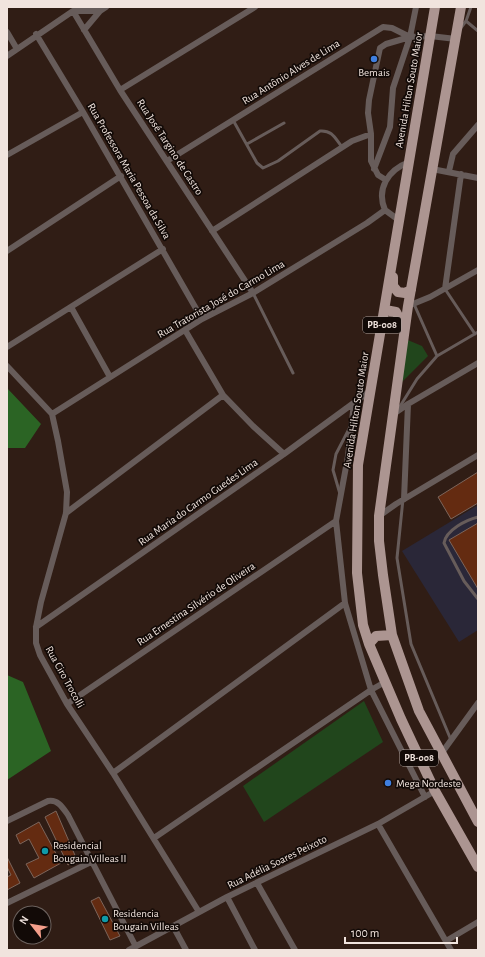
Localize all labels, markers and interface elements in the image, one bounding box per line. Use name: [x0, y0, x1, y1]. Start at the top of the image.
street label: Avenida Hilton Souto Maior: [393, 31, 425, 149]
street label: Rua Antônio Alves de Lima: [240, 37, 342, 107]
marker: Bemais: [369, 54, 379, 64]
place label: Bemais: [358, 67, 390, 78]
street label: Rua José Targino de Castro: [135, 97, 205, 197]
street label: Rua Professora Maria Pessoa da Silva: [86, 101, 172, 241]
street label: Rua Tratorista José do Carmo Lima: [156, 258, 286, 340]
road number: PB-008: [363, 317, 401, 333]
street label: Avenida Hilton Souto Maior: [341, 351, 371, 469]
street label: Rua Maria do Carmo Guedes Lima: [136, 456, 260, 548]
street label: Rua Ernestina Silvério de Oliveira: [135, 560, 257, 648]
street label: Rua Ciro Trocolli: [43, 644, 87, 710]
road number: PB-008: [400, 750, 438, 766]
marker: Mega Nordeste: [383, 778, 393, 788]
place label: Mega Nordeste: [396, 778, 461, 789]
street label: Rua Adélia Soares Peixoto: [226, 833, 328, 891]
place label: Residencial Bougain Villeas II: [53, 840, 127, 864]
marker: Residencial Bougain Villeas II: [40, 846, 50, 856]
north arrow: [12, 905, 52, 945]
place label: Residencia Bougain Villeas: [113, 908, 179, 932]
text: N: [17, 914, 31, 926]
marker: Residencia Bougain Villeas: [100, 914, 110, 924]
scale bar: [345, 919, 457, 945]
text: 100 m: [351, 927, 379, 939]

